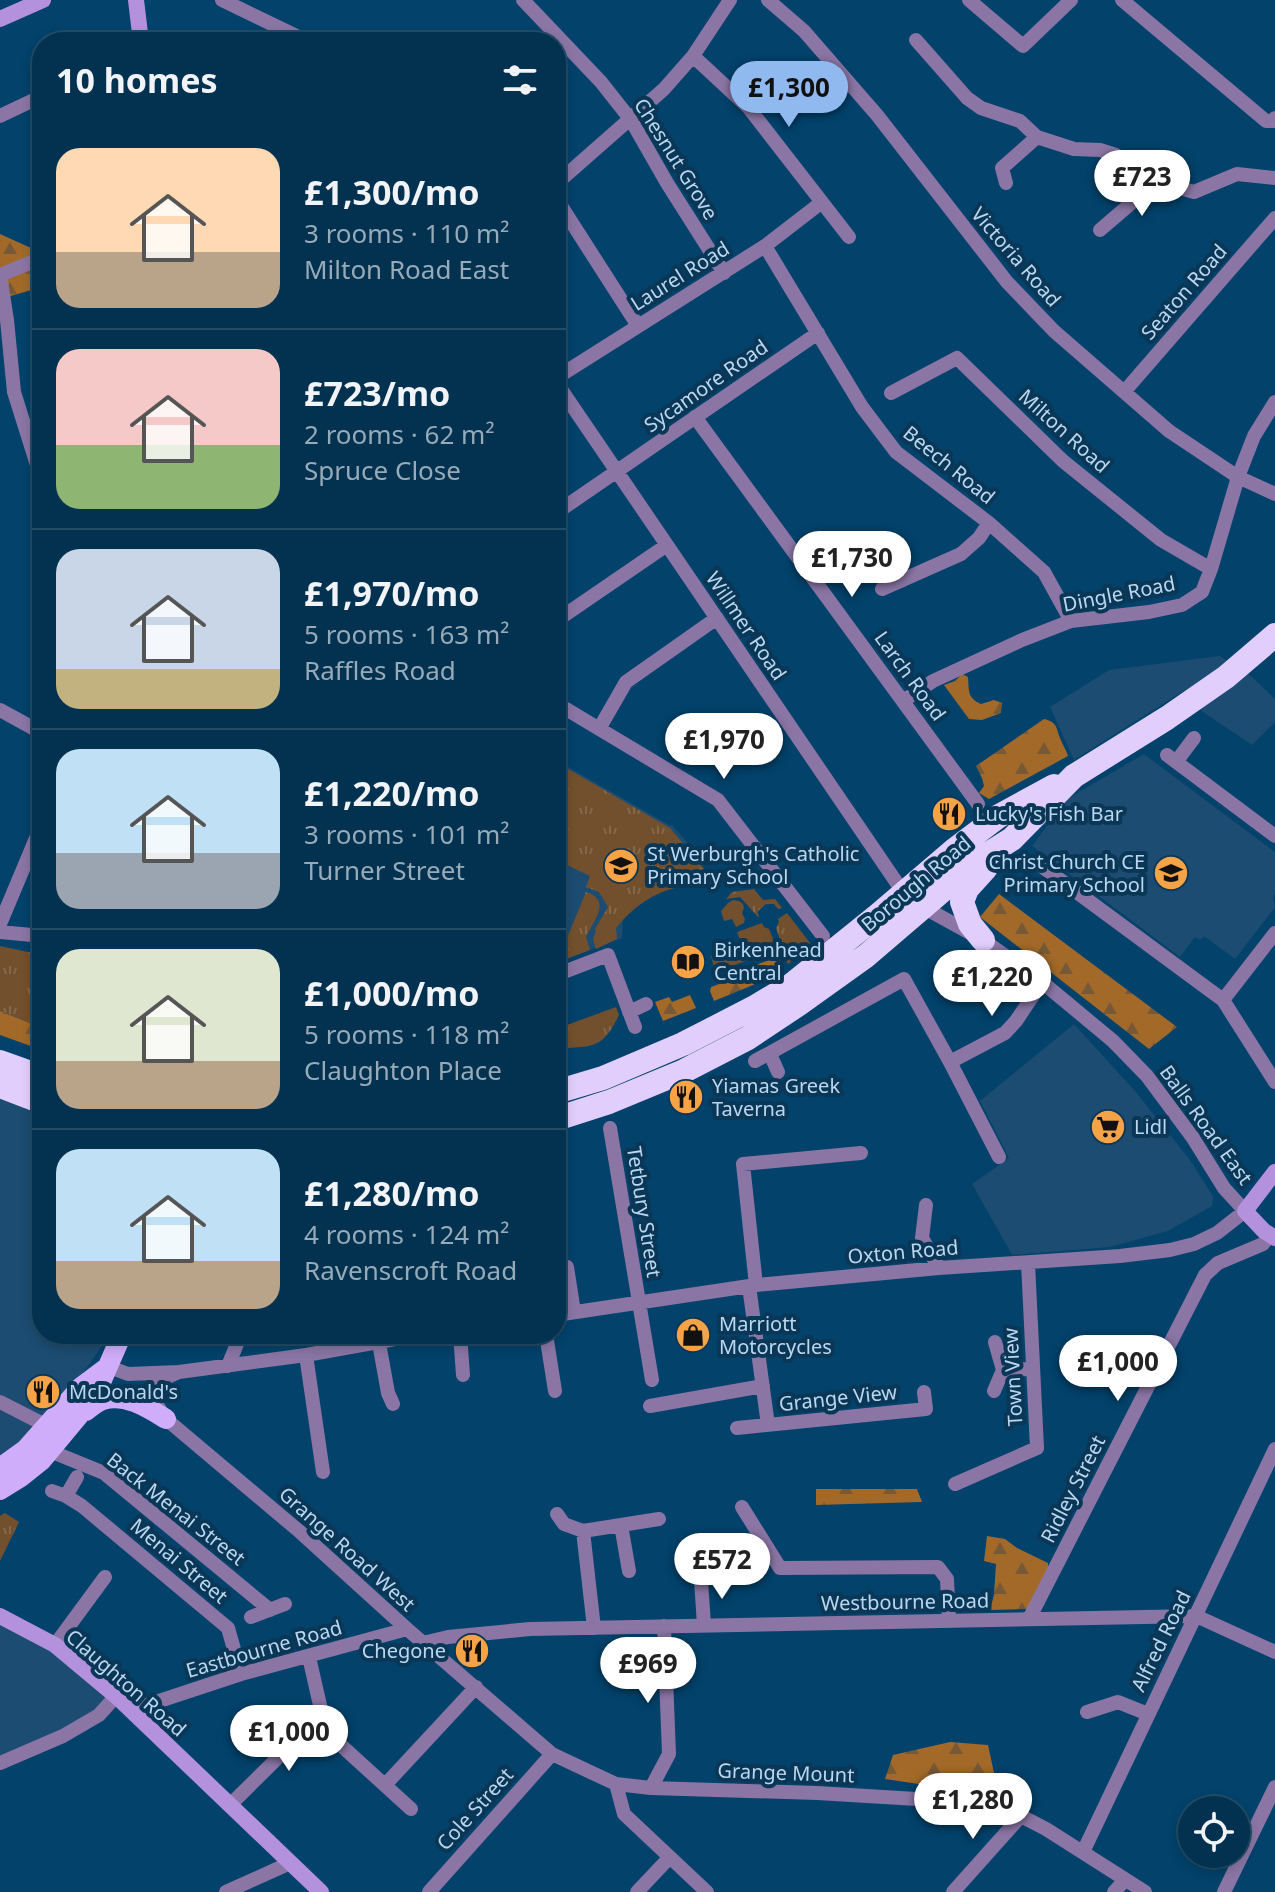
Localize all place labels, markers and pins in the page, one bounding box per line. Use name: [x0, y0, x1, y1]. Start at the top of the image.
pin: £1,300: [724, 61, 854, 129]
pin: £723: [1095, 150, 1189, 218]
pin: £1,730: [787, 531, 917, 599]
pin: £1,970: [659, 713, 789, 781]
restaurant icon: Lucky's Fish Bar: [930, 795, 968, 833]
place label: Lucky's Fish Bar: [975, 800, 1123, 827]
place label: St Werburgh's Catholic Primary School: [647, 840, 859, 890]
school or university icon: St Werburgh's Catholic Primary School: [602, 847, 640, 885]
place label: Christ Church CE Primary School: [988, 848, 1145, 898]
school or university icon: Christ Church CE Primary School: [1152, 854, 1190, 892]
place label: Birkenhead Central: [714, 936, 822, 986]
library icon: Birkenhead Central: [669, 943, 707, 981]
pin: £1,220: [927, 950, 1057, 1018]
place label: Yiamas Greek Taverna: [712, 1072, 840, 1122]
restaurant icon: Yiamas Greek Taverna: [667, 1078, 705, 1116]
supermarket icon: Lidl: [1089, 1108, 1127, 1146]
place label: Lidl: [1134, 1113, 1167, 1140]
place label: Marriott Motorcycles: [719, 1310, 832, 1360]
shop icon: Marriott Motorcycles: [674, 1316, 712, 1354]
pin: £1,000: [1053, 1335, 1183, 1403]
restaurant icon: McDonald's: [24, 1373, 62, 1411]
place label: McDonald's: [69, 1378, 178, 1405]
pin: £572: [675, 1533, 769, 1601]
restaurant icon: Chegone: [453, 1632, 491, 1670]
place label: Chegone: [362, 1637, 446, 1664]
pin: £969: [601, 1637, 695, 1705]
pin: £1,000: [224, 1705, 354, 1773]
pin: £1,280: [908, 1773, 1038, 1841]

